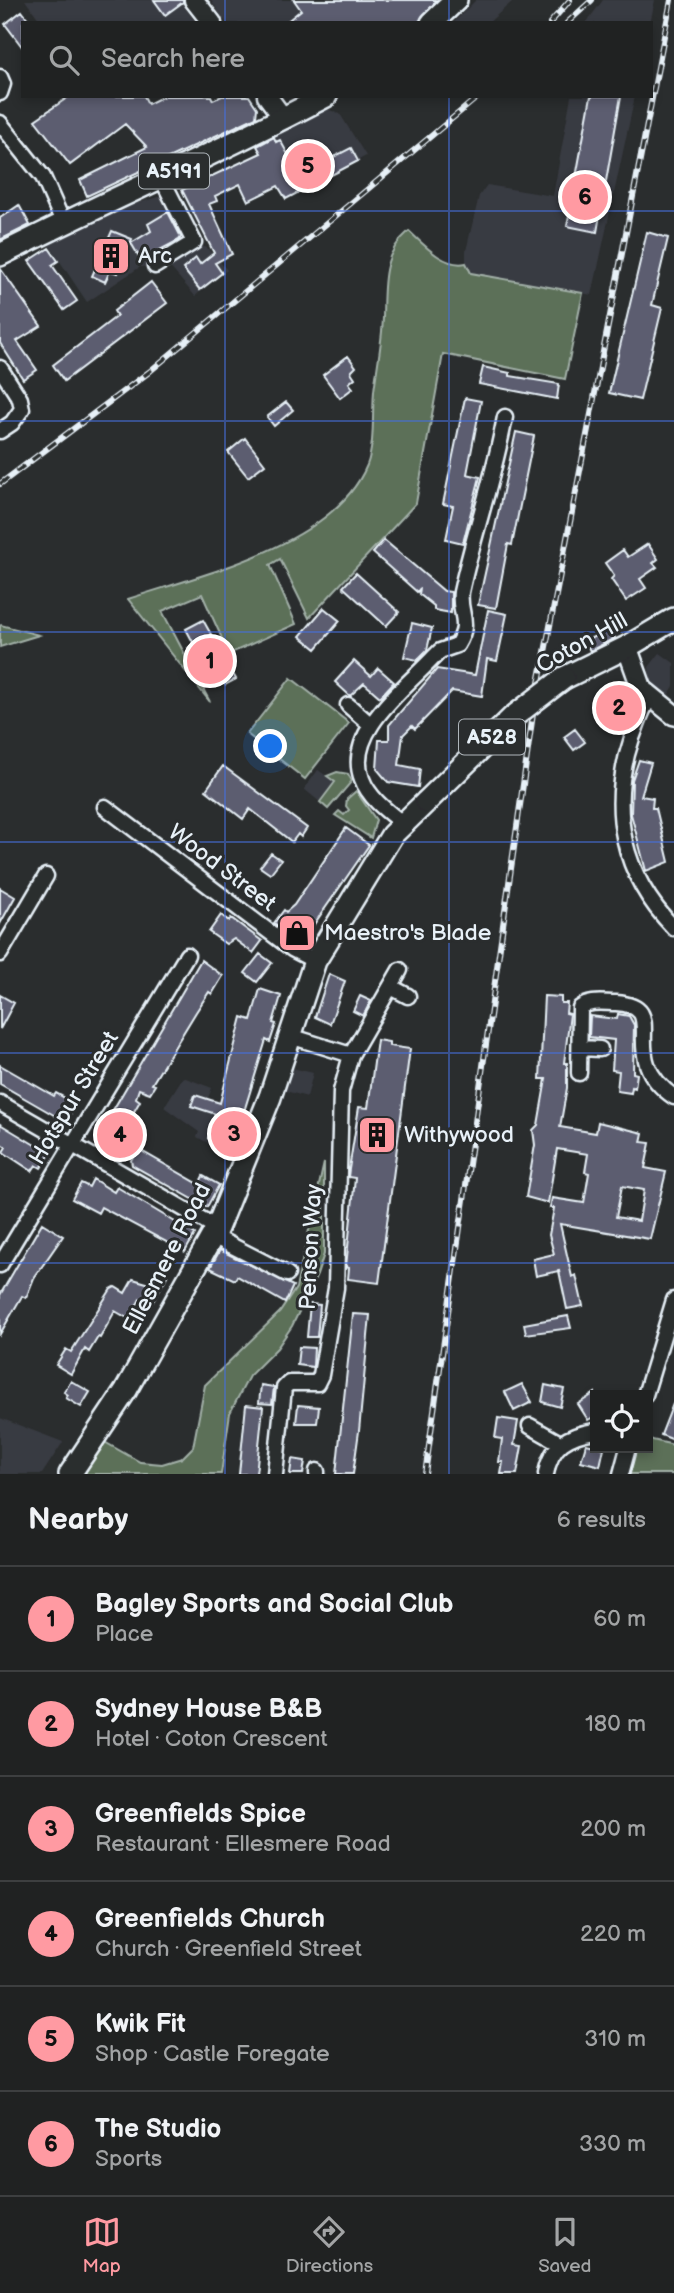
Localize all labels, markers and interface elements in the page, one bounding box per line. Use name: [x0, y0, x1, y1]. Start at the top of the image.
search box: [21, 21, 653, 98]
icon: search: [45, 41, 83, 79]
text: Search here: [101, 44, 245, 75]
pin: 5: [285, 140, 331, 192]
road number: A5191: [139, 154, 209, 188]
pin: 6: [562, 171, 608, 223]
building icon: Arc: [90, 235, 132, 277]
place label: Arc: [138, 242, 172, 270]
street label: Coton Hill: [531, 606, 633, 680]
pin: 1: [187, 635, 233, 687]
pin: 2: [596, 682, 642, 734]
road number: A528: [459, 720, 525, 754]
your location: [253, 729, 287, 763]
street label: Wood Street: [163, 818, 281, 918]
shop icon: Maestro's Blade: [276, 912, 318, 954]
place label: Maestro's Blade: [324, 919, 491, 947]
street label: Hotspur Street: [23, 1026, 125, 1170]
pin: 3: [211, 1108, 257, 1160]
pin: 4: [97, 1109, 143, 1161]
building icon: Withywood: [356, 1114, 398, 1156]
place label: Withywood: [404, 1121, 514, 1149]
street label: Ellesmere Road: [117, 1179, 217, 1339]
street label: Penson Way: [294, 1183, 328, 1311]
map controls: [590, 1390, 653, 1453]
button: locate: [590, 1390, 653, 1453]
text: Nearby: [28, 1502, 128, 1538]
text: 6 results: [557, 1506, 646, 1534]
text: Bagley Sports and Social Club: [95, 1589, 454, 1620]
text: 1: [46, 1605, 56, 1633]
text: 60 m: [593, 1605, 646, 1633]
text: Place: [95, 1620, 153, 1648]
text: Sydney House B&B: [95, 1694, 322, 1725]
text: 2: [44, 1710, 58, 1738]
text: 180 m: [585, 1710, 646, 1738]
text: Hotel · Coton Crescent: [95, 1725, 328, 1753]
text: Greenfields Spice: [95, 1799, 306, 1830]
text: 3: [44, 1815, 58, 1843]
text: 200 m: [580, 1815, 646, 1843]
text: Restaurant · Ellesmere Road: [95, 1830, 391, 1858]
text: Greenfields Church: [95, 1904, 325, 1935]
text: 4: [44, 1920, 58, 1948]
text: 220 m: [580, 1920, 646, 1948]
text: Church · Greenfield Street: [95, 1935, 362, 1963]
text: Kwik Fit: [95, 2009, 186, 2040]
text: 5: [44, 2025, 58, 2053]
text: 310 m: [584, 2025, 646, 2053]
text: Shop · Castle Foregate: [95, 2040, 330, 2068]
text: The Studio: [95, 2114, 221, 2145]
text: 6: [44, 2130, 58, 2158]
text: 330 m: [579, 2130, 646, 2158]
text: Sports: [95, 2145, 162, 2173]
tab: Map: [83, 2213, 121, 2278]
tab: Directions: [286, 2213, 373, 2278]
tab: Saved: [538, 2213, 591, 2278]

